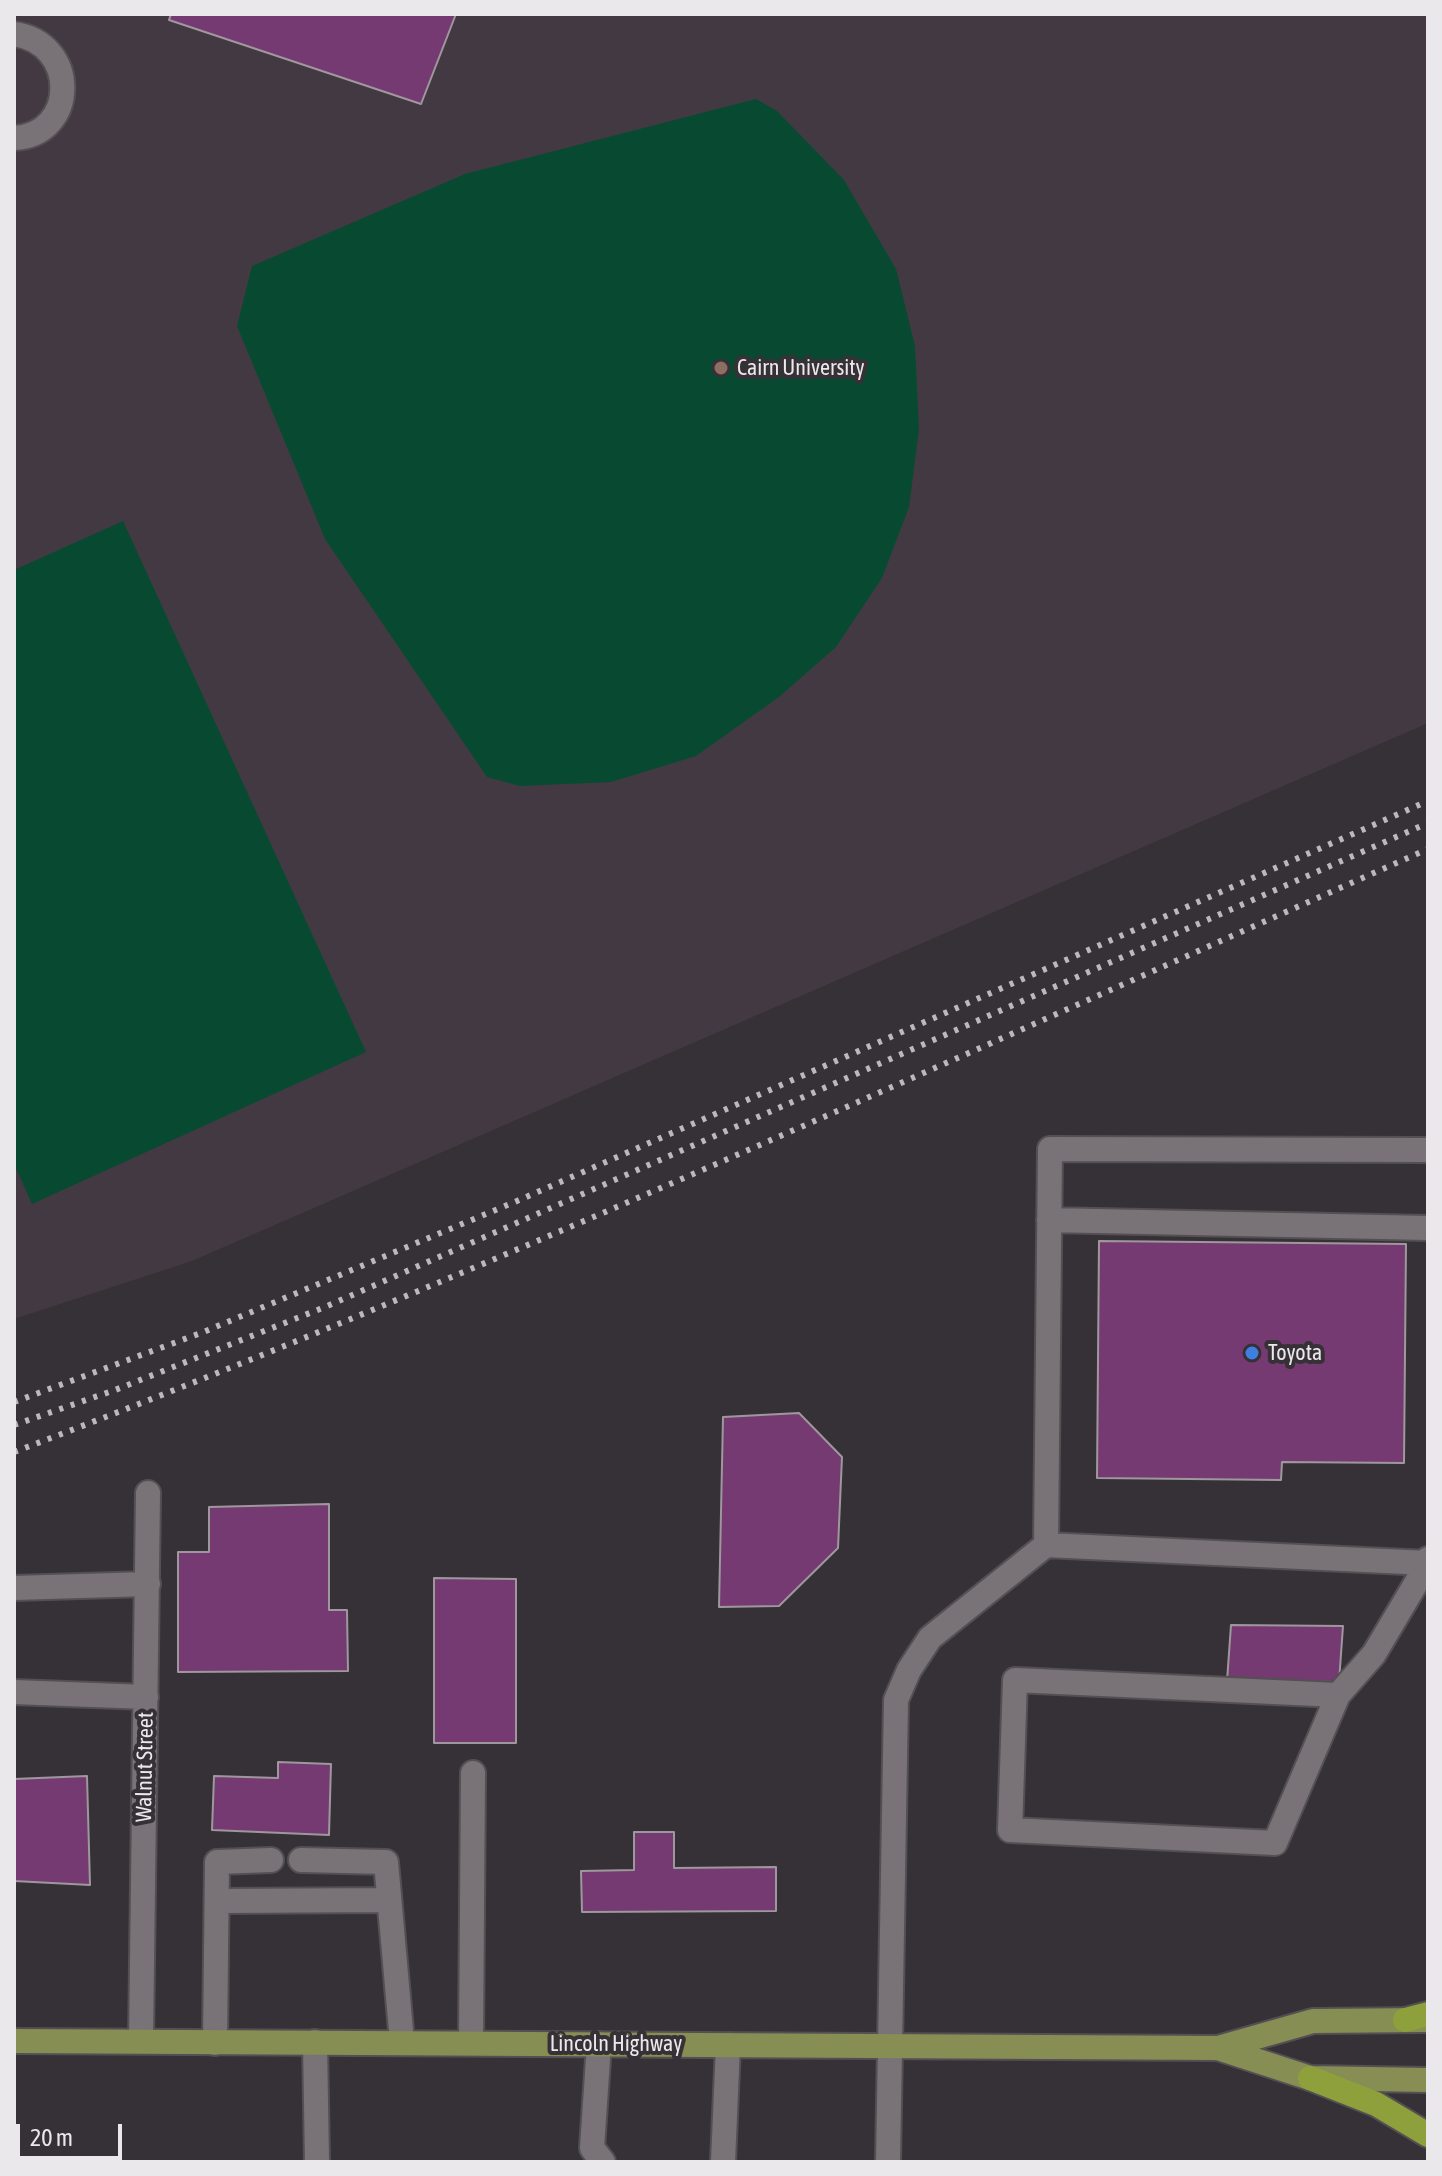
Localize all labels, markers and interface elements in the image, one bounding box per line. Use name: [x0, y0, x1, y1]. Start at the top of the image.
place label: Cairn University: [737, 355, 865, 381]
marker: Cairn University: [712, 359, 730, 377]
place label: Toyota: [1268, 1340, 1322, 1366]
marker: Toyota: [1243, 1344, 1261, 1362]
street label: Walnut Street: [131, 1712, 159, 1822]
street label: Lincoln Highway: [550, 2031, 682, 2057]
scale bar: [20, 2108, 126, 2158]
text: 20 m: [30, 2124, 73, 2151]

